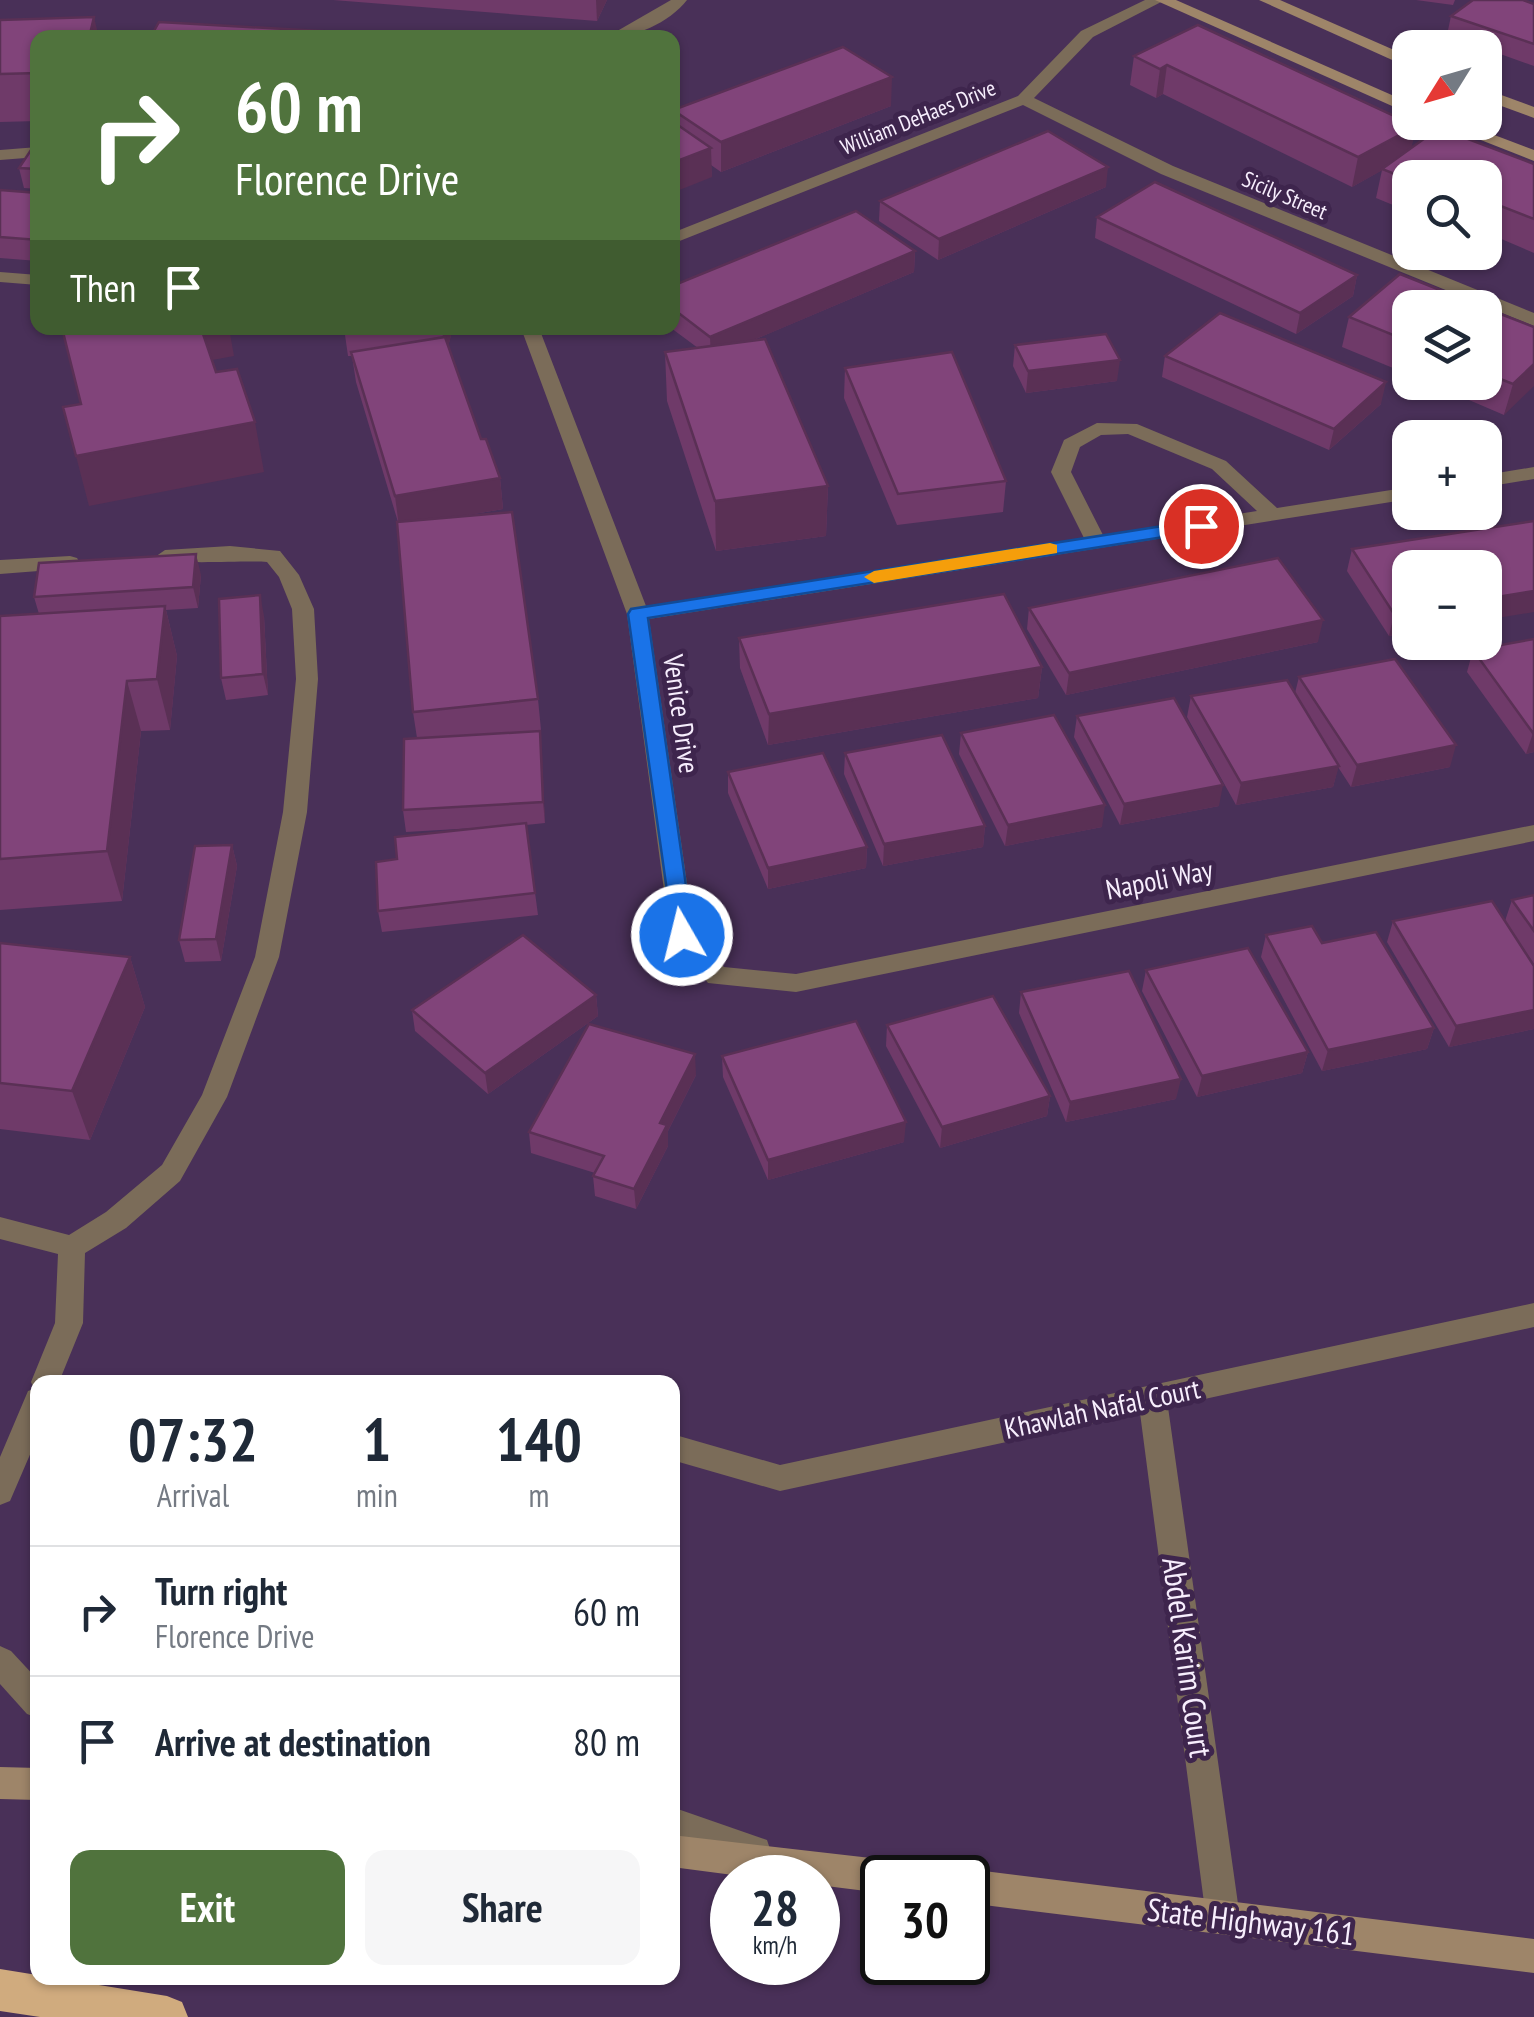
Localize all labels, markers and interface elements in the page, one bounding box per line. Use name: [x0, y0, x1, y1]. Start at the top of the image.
north arrow: [1392, 30, 1502, 140]
map controls: [1392, 30, 1502, 660]
text: 60 m: [235, 61, 363, 151]
icon: right: [70, 70, 200, 200]
street label: William DeHaes Drive: [836, 73, 1000, 161]
text: Florence Drive: [235, 149, 459, 207]
button: search: [1392, 160, 1502, 270]
street label: Sicily Street: [1238, 165, 1332, 225]
icon: arrive: [156, 260, 211, 315]
text: Then: [70, 263, 136, 312]
button: layers: [1392, 290, 1502, 400]
button: +: [1392, 420, 1502, 530]
pin: [1159, 484, 1244, 569]
icon: arrive: [1174, 499, 1229, 554]
button: −: [1392, 550, 1502, 660]
street label: Venice Drive: [655, 651, 709, 776]
street label: Napoli Way: [1102, 850, 1216, 907]
position arrow: [630, 883, 734, 987]
street label: Khawlah Nafal Court: [1001, 1369, 1204, 1447]
text: 07:32: [128, 1400, 258, 1478]
text: 1: [363, 1400, 391, 1478]
text: 140: [496, 1400, 582, 1478]
text: Arrival: [157, 1474, 229, 1516]
text: min: [356, 1474, 398, 1516]
text: m: [528, 1474, 549, 1516]
street label: Abdel Karim Court: [1153, 1554, 1223, 1760]
text: Turn right: [155, 1566, 287, 1615]
icon: right: [70, 1584, 125, 1639]
text: 60 m: [573, 1587, 640, 1636]
text: Florence Drive: [155, 1615, 315, 1657]
icon: arrive: [70, 1714, 125, 1769]
text: Arrive at destination: [155, 1717, 431, 1766]
text: 80 m: [573, 1717, 640, 1766]
button: Exit: [70, 1850, 345, 1965]
button: Share: [365, 1850, 640, 1965]
speed limit sign: 30: [860, 1855, 990, 1985]
text: 28: [751, 1875, 799, 1940]
street label: State Highway 161: [1145, 1887, 1357, 1955]
text: km/h: [753, 1929, 797, 1961]

